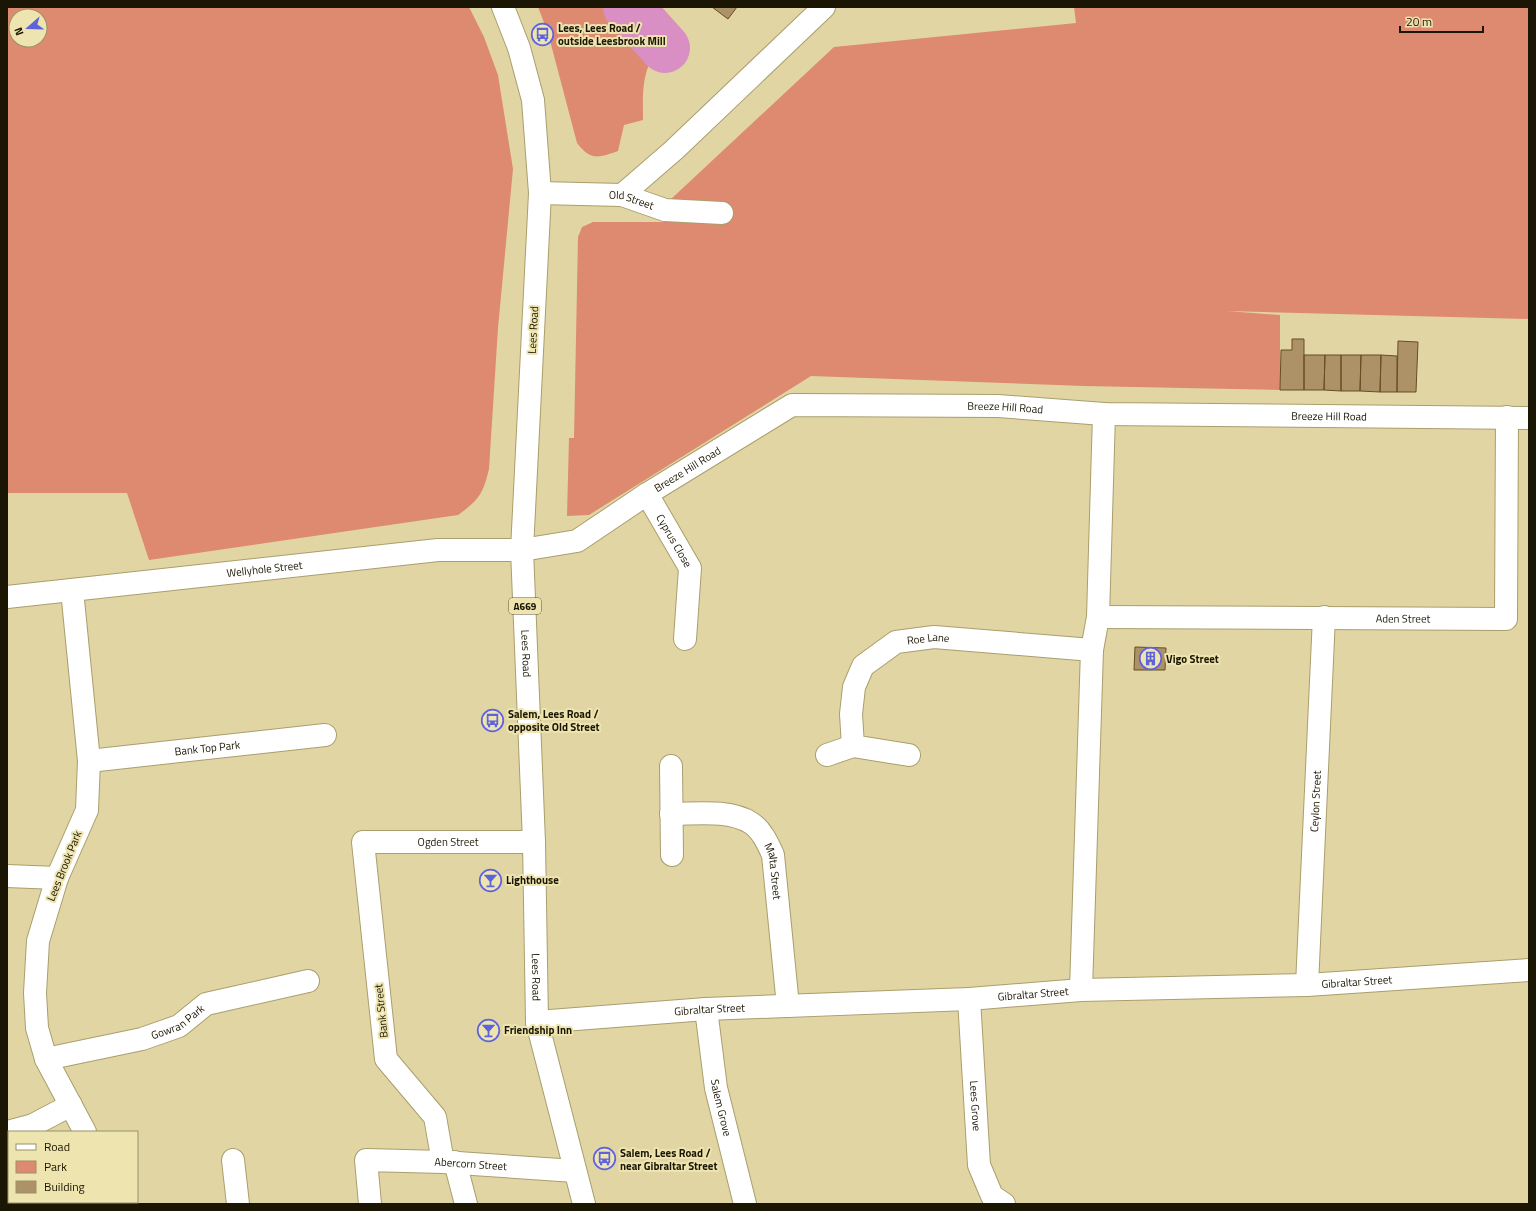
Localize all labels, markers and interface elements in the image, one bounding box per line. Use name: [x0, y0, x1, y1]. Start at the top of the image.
north arrow: [8, 8, 48, 48]
scale bar: [1400, 8, 1483, 34]
text: 20 m: [1406, 12, 1432, 31]
place label: Lees, Lees Road / outside Leesbrook Mill: [558, 20, 666, 49]
bus stop icon: Lees, Lees Road / outside Leesbrook Mill: [529, 21, 555, 47]
text: N: [10, 25, 27, 38]
street label: Old Street: [609, 187, 656, 214]
street label: Lees Road: [524, 306, 542, 354]
street label: Breeze Hill Road: [967, 398, 1044, 417]
street label: Breeze Hill Road: [1291, 408, 1367, 424]
street label: Breeze Hill Road: [651, 442, 724, 496]
street label: Cyprus Close: [652, 511, 696, 571]
street label: Wellyhole Street: [226, 557, 303, 581]
road number: A669: [509, 598, 541, 614]
street label: Aden Street: [1376, 610, 1430, 627]
street label: Lees Road: [517, 629, 535, 678]
street label: Roe Lane: [906, 629, 950, 648]
building icon: Vigo Street: [1137, 646, 1163, 672]
place label: Vigo Street: [1166, 651, 1219, 667]
place label: Salem, Lees Road / opposite Old Street: [508, 706, 600, 735]
bus stop icon: Salem, Lees Road / opposite Old Street: [479, 707, 505, 733]
street label: Bank Top Park: [174, 736, 242, 760]
street label: Ceylon Street: [1306, 770, 1325, 832]
street label: Lees Brook Park: [43, 828, 86, 904]
street label: Ogden Street: [418, 834, 479, 850]
street label: Malta Street: [760, 840, 785, 900]
bar icon: Lighthouse: [478, 867, 504, 893]
place label: Lighthouse: [506, 872, 559, 888]
street label: Lees Road: [528, 953, 545, 1001]
street label: Gibraltar Street: [1321, 971, 1393, 992]
street label: Bank Street: [370, 983, 392, 1039]
street label: Gibraltar Street: [997, 983, 1069, 1005]
street label: Gowran Park: [149, 1000, 208, 1043]
street label: Gibraltar Street: [674, 1000, 745, 1019]
bar icon: Friendship Inn: [475, 1017, 501, 1043]
place label: Friendship Inn: [504, 1022, 572, 1038]
street label: Salem Grove: [707, 1078, 736, 1138]
street label: Lees Grove: [966, 1080, 985, 1132]
legend: [8, 1131, 138, 1203]
text: Road: [44, 1137, 70, 1156]
place label: Salem, Lees Road / near Gibraltar Street: [620, 1145, 717, 1174]
bus stop icon: Salem, Lees Road / near Gibraltar Street: [592, 1146, 618, 1172]
street label: Abercorn Street: [434, 1154, 508, 1174]
text: Park: [44, 1157, 67, 1176]
text: Building: [44, 1177, 85, 1196]

